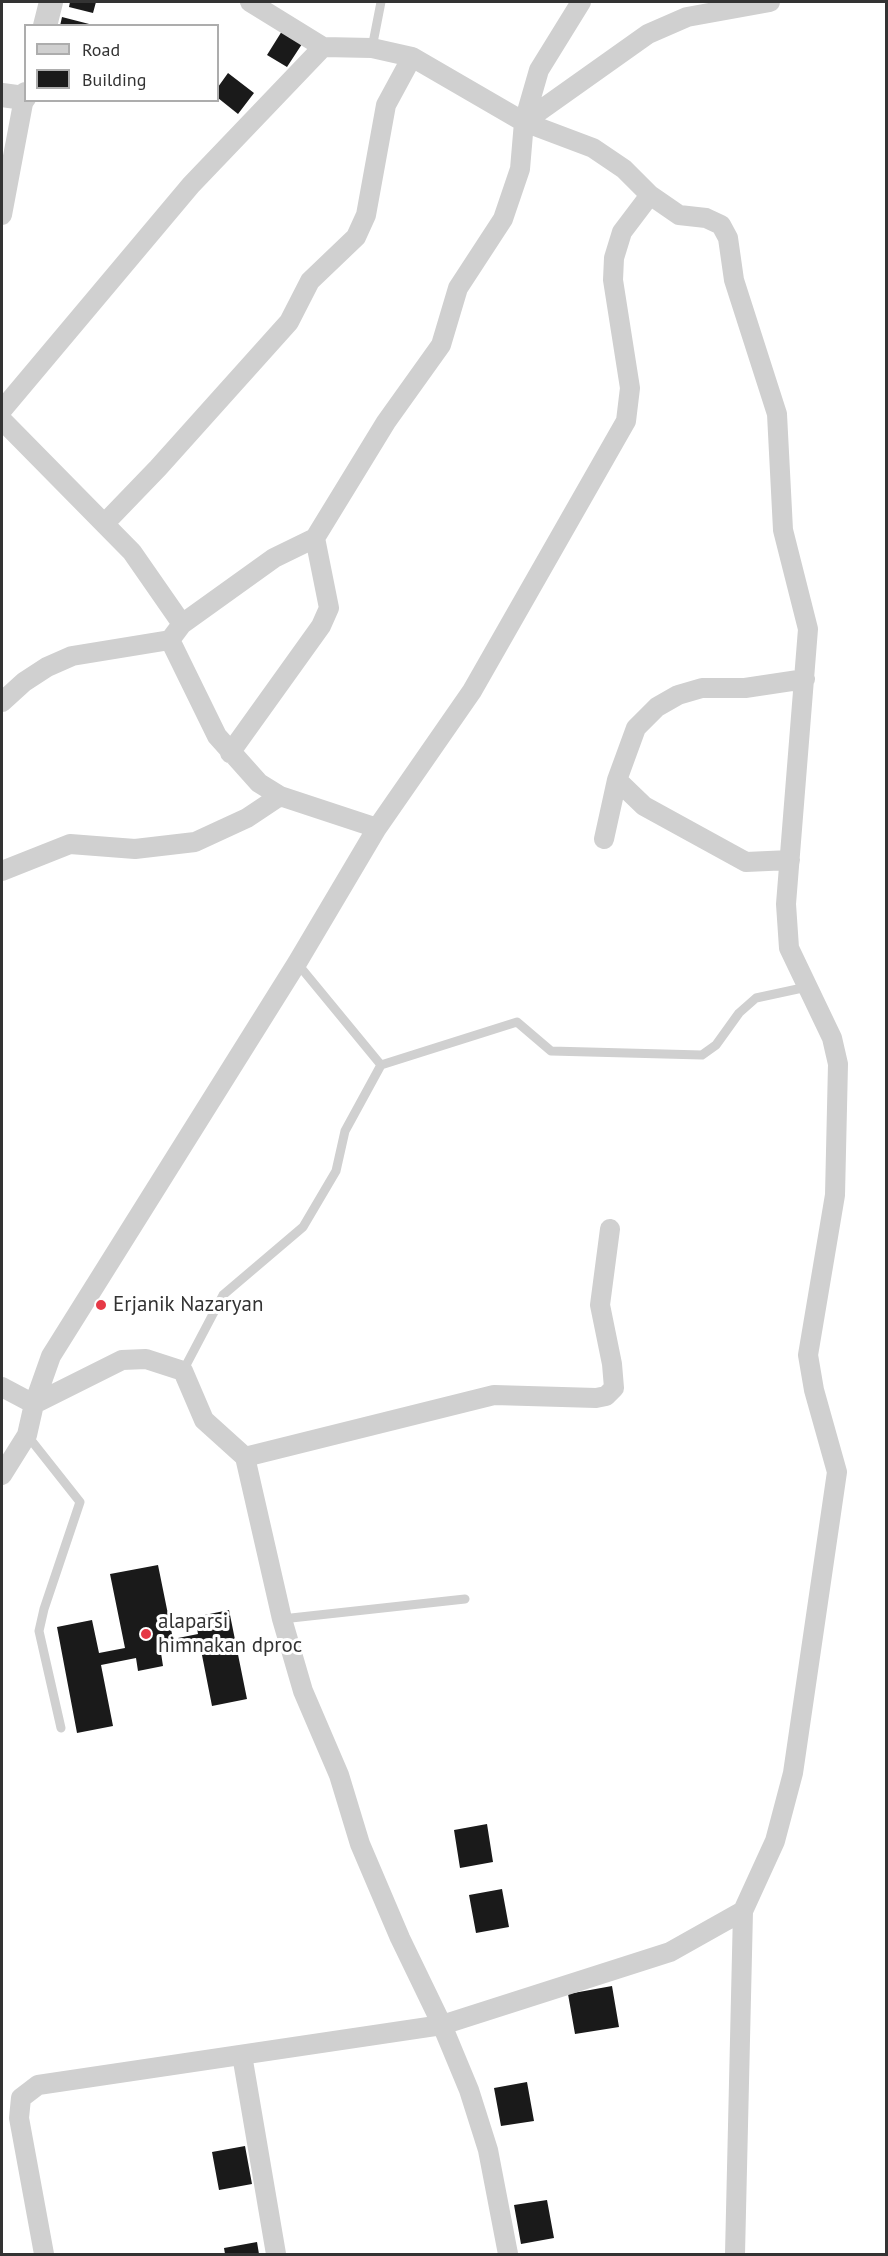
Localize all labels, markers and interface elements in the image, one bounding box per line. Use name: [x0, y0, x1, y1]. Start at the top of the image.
legend: [24, 24, 219, 102]
text: Road: [82, 38, 120, 61]
text: Building: [82, 68, 146, 91]
place label: Erjanik Nazaryan: [113, 1292, 263, 1318]
marker: Erjanik Nazaryan: [94, 1298, 108, 1312]
place label: alaparsi himnakan dproc: [158, 1609, 302, 1659]
marker: alaparsi himnakan dproc: [139, 1627, 153, 1641]

